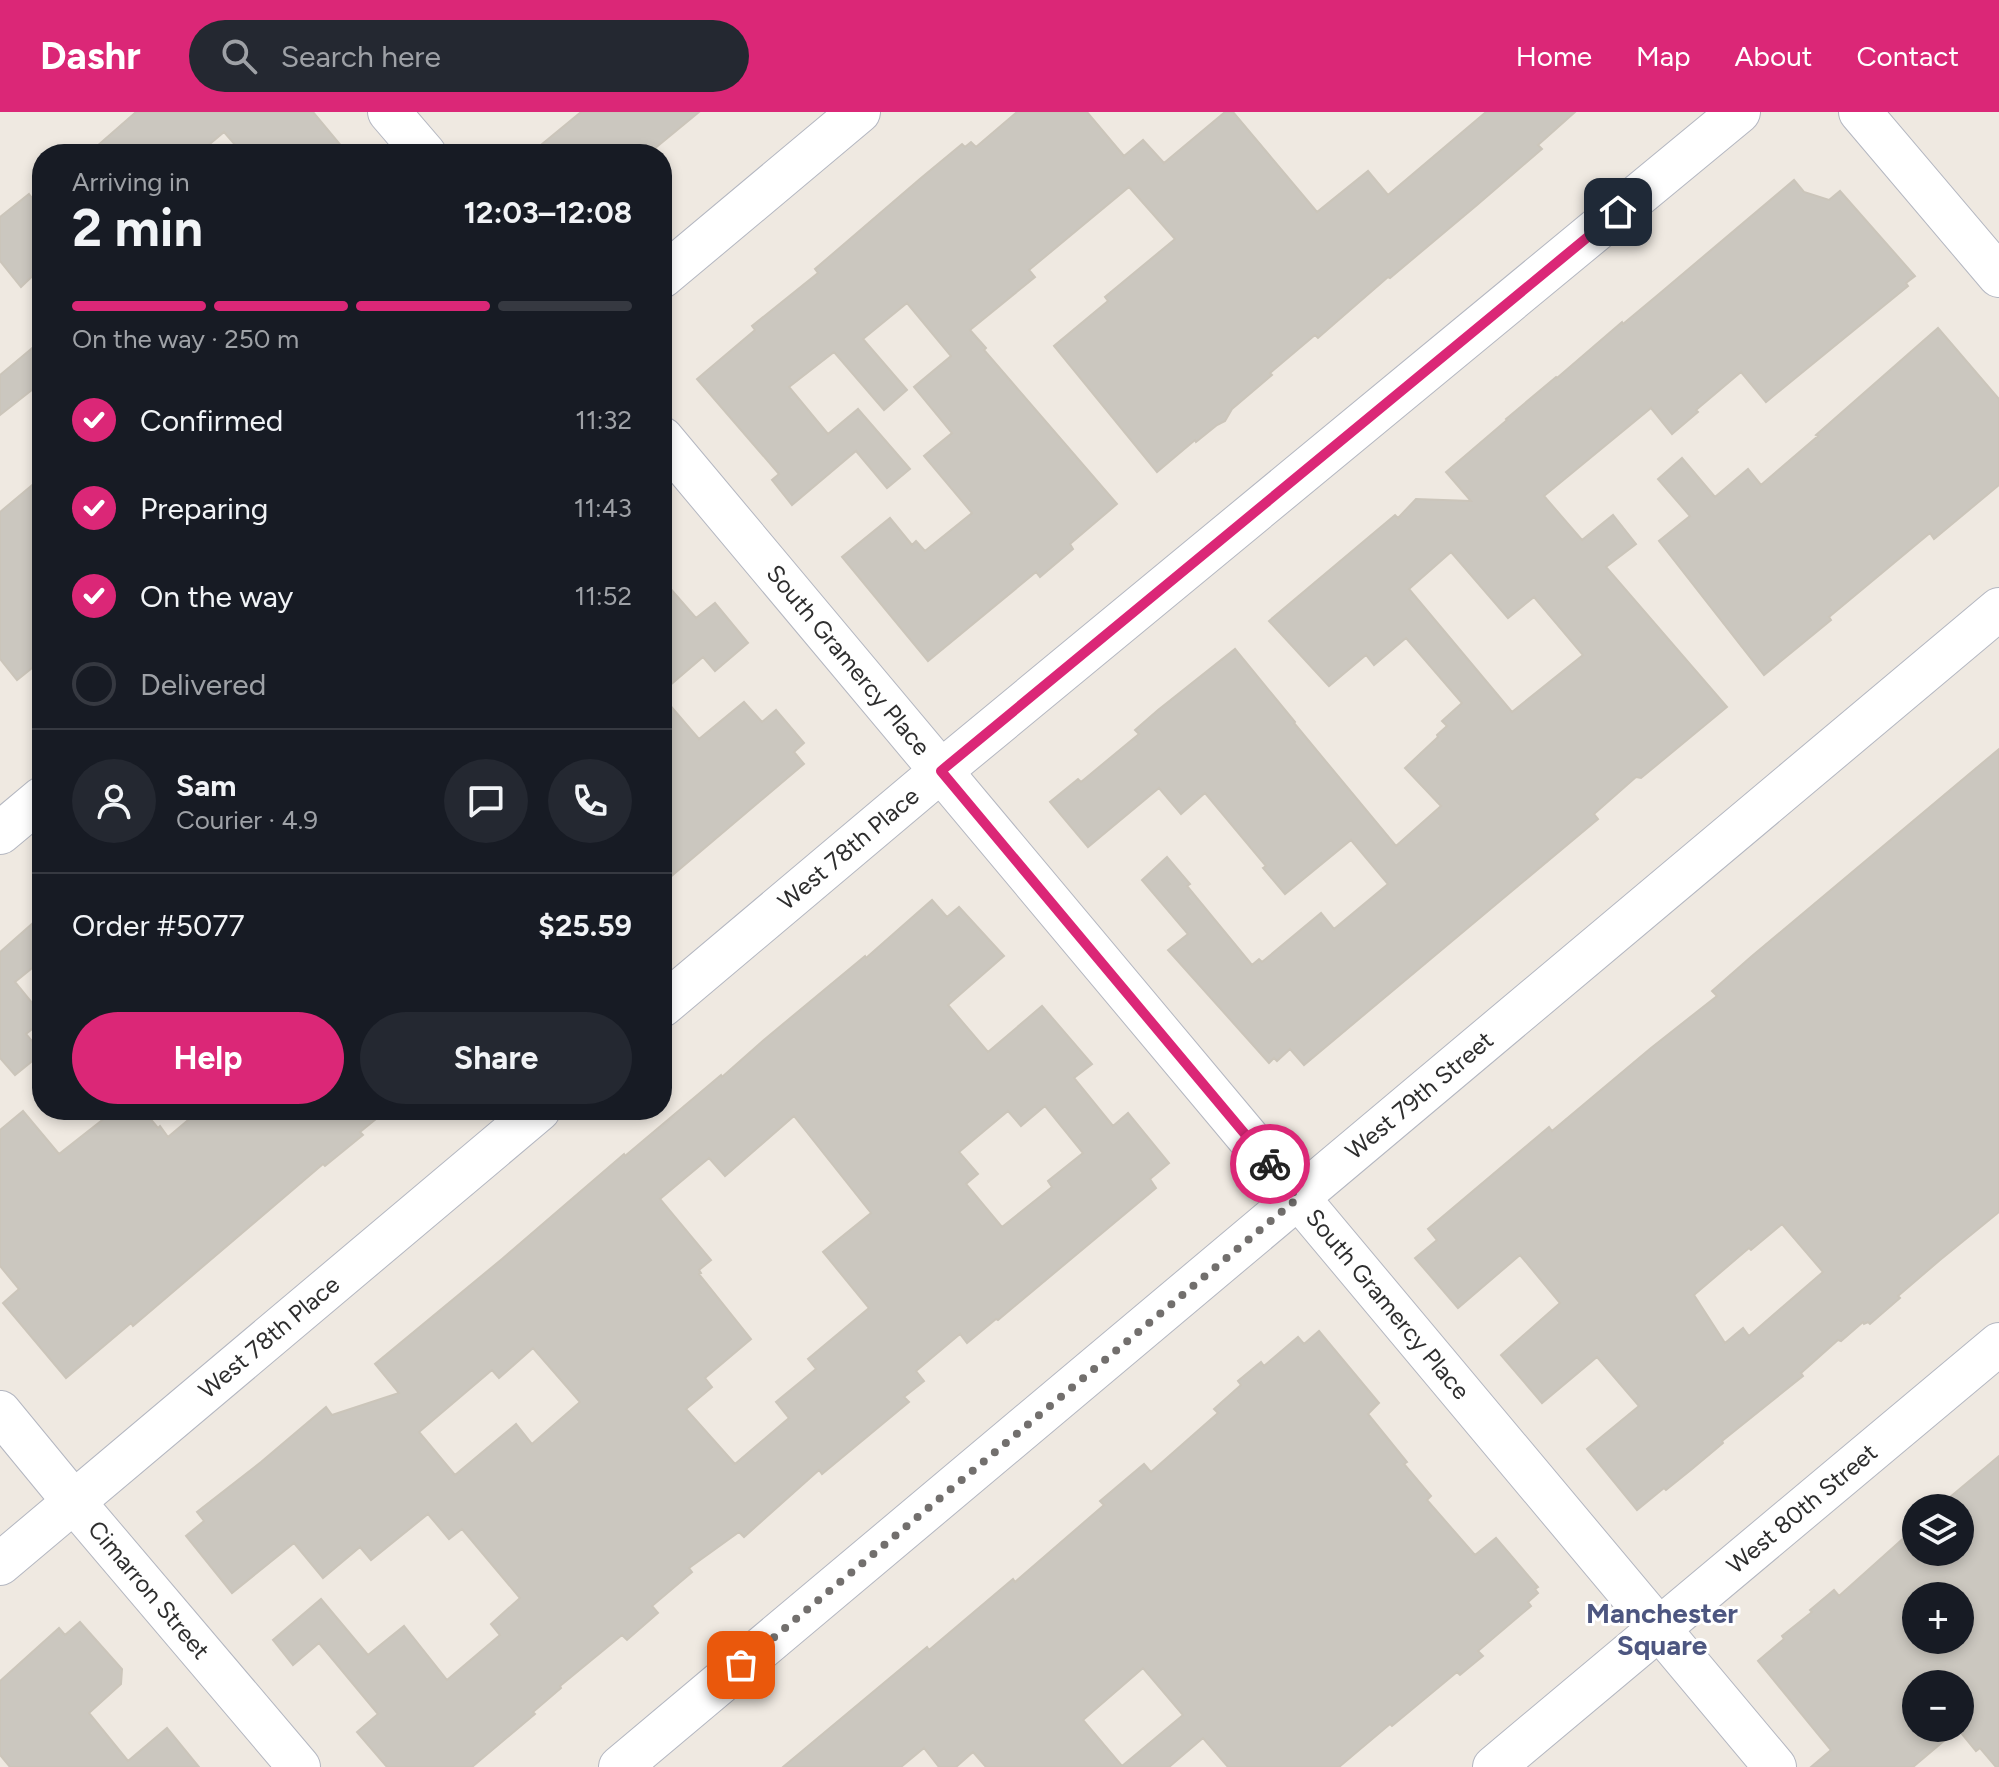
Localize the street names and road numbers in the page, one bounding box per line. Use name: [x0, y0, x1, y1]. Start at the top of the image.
street label: South Gramercy Place: [761, 559, 937, 761]
street label: West 78th Place: [772, 781, 925, 916]
street label: West 79th Street: [1340, 1025, 1499, 1165]
street label: South Gramercy Place: [1300, 1203, 1476, 1405]
street label: West 78th Place: [193, 1269, 345, 1404]
street label: West 80th Street: [1721, 1437, 1883, 1580]
street label: Cimarron Street: [82, 1515, 216, 1665]

